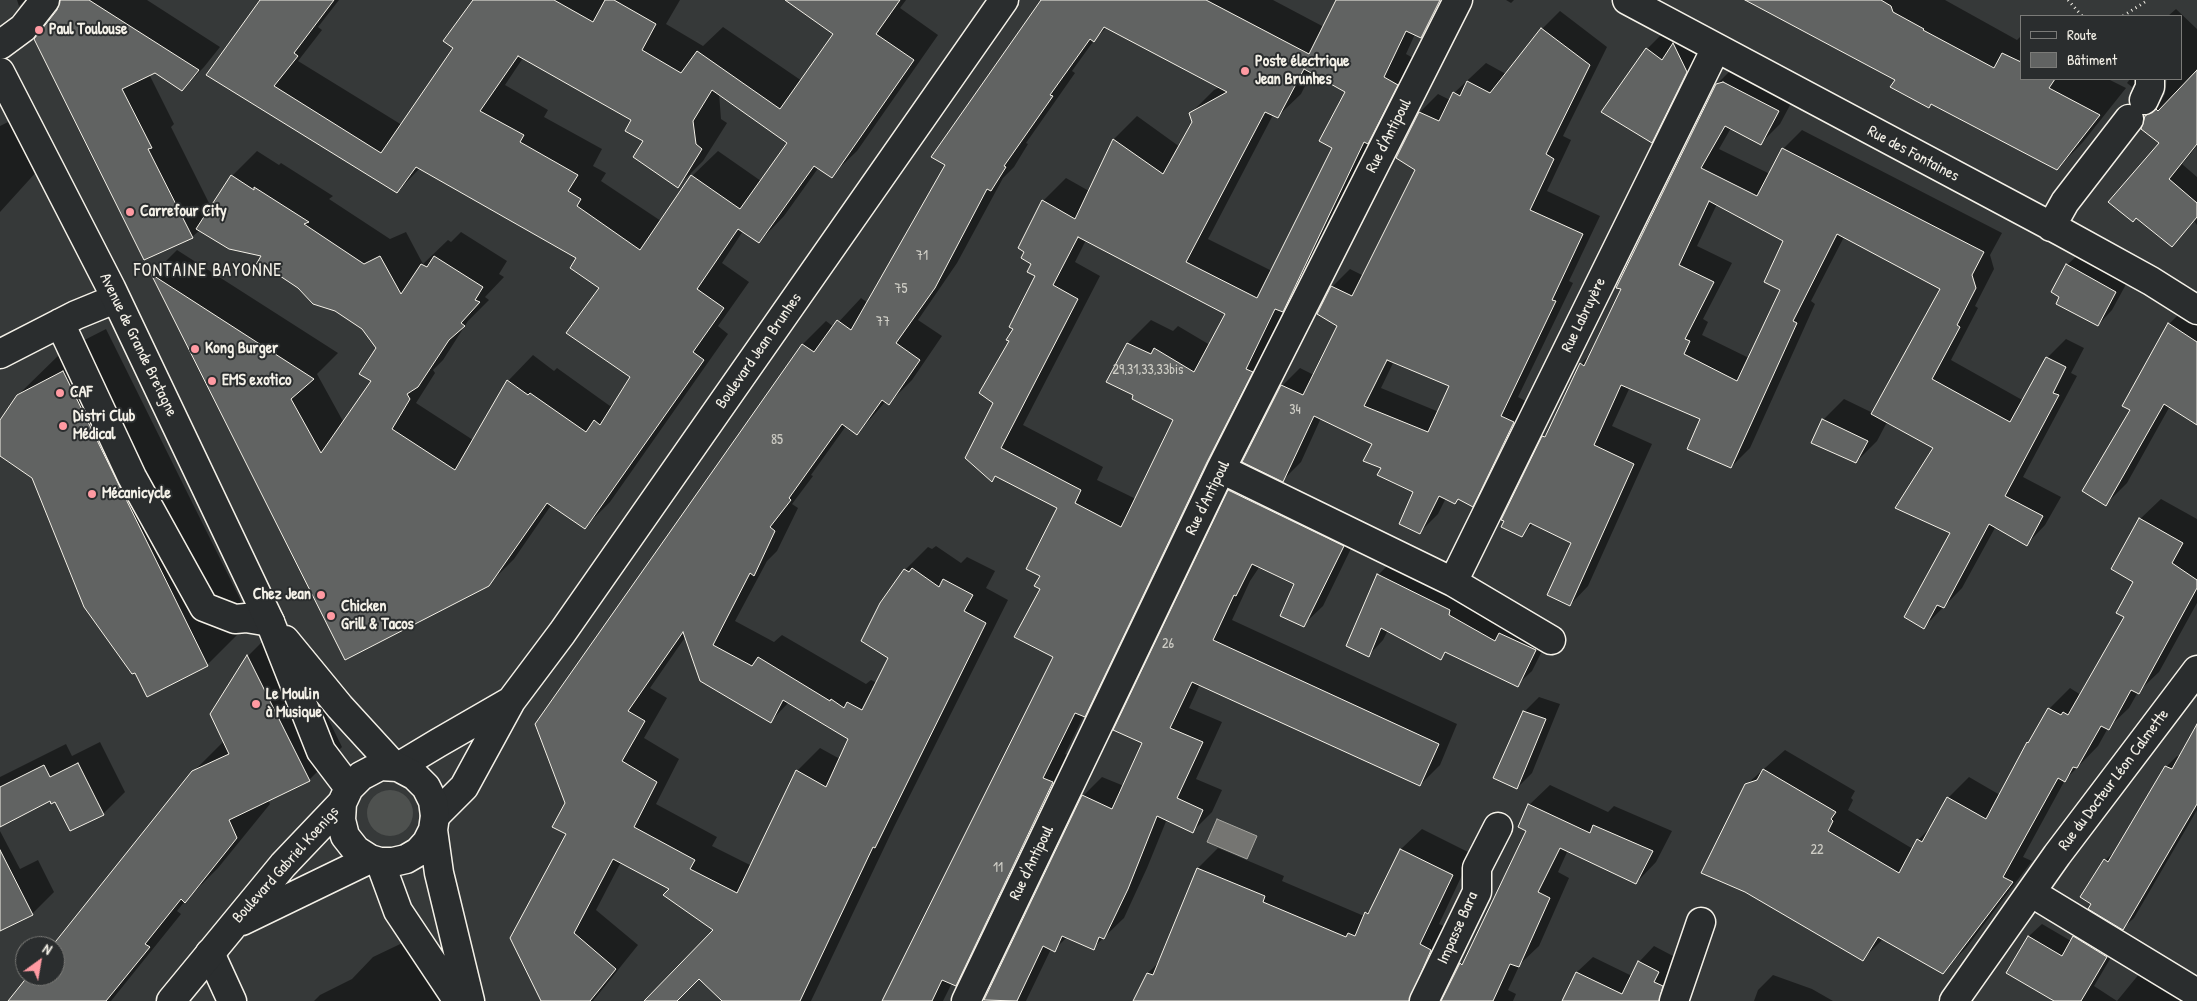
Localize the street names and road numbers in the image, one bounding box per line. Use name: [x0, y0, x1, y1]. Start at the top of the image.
street label: Rue d'Antipoul: [1362, 96, 1416, 176]
street label: Rue des Fontaines: [1864, 122, 1962, 186]
street label: Avenue de Grande Bretagne: [95, 270, 181, 420]
street label: Rue Labruyère: [1558, 275, 1610, 355]
street label: Boulevard Jean Brunhes: [712, 289, 806, 413]
street label: Rue d'Antipoul: [1182, 458, 1234, 538]
street label: Rue du Docteur Léon Calmette: [2055, 706, 2173, 854]
street label: Boulevard Gabriel Koenigs: [229, 803, 343, 927]
street label: Rue d'Antipoul: [1006, 823, 1058, 903]
street label: Impasse Bara: [1434, 889, 1482, 967]

